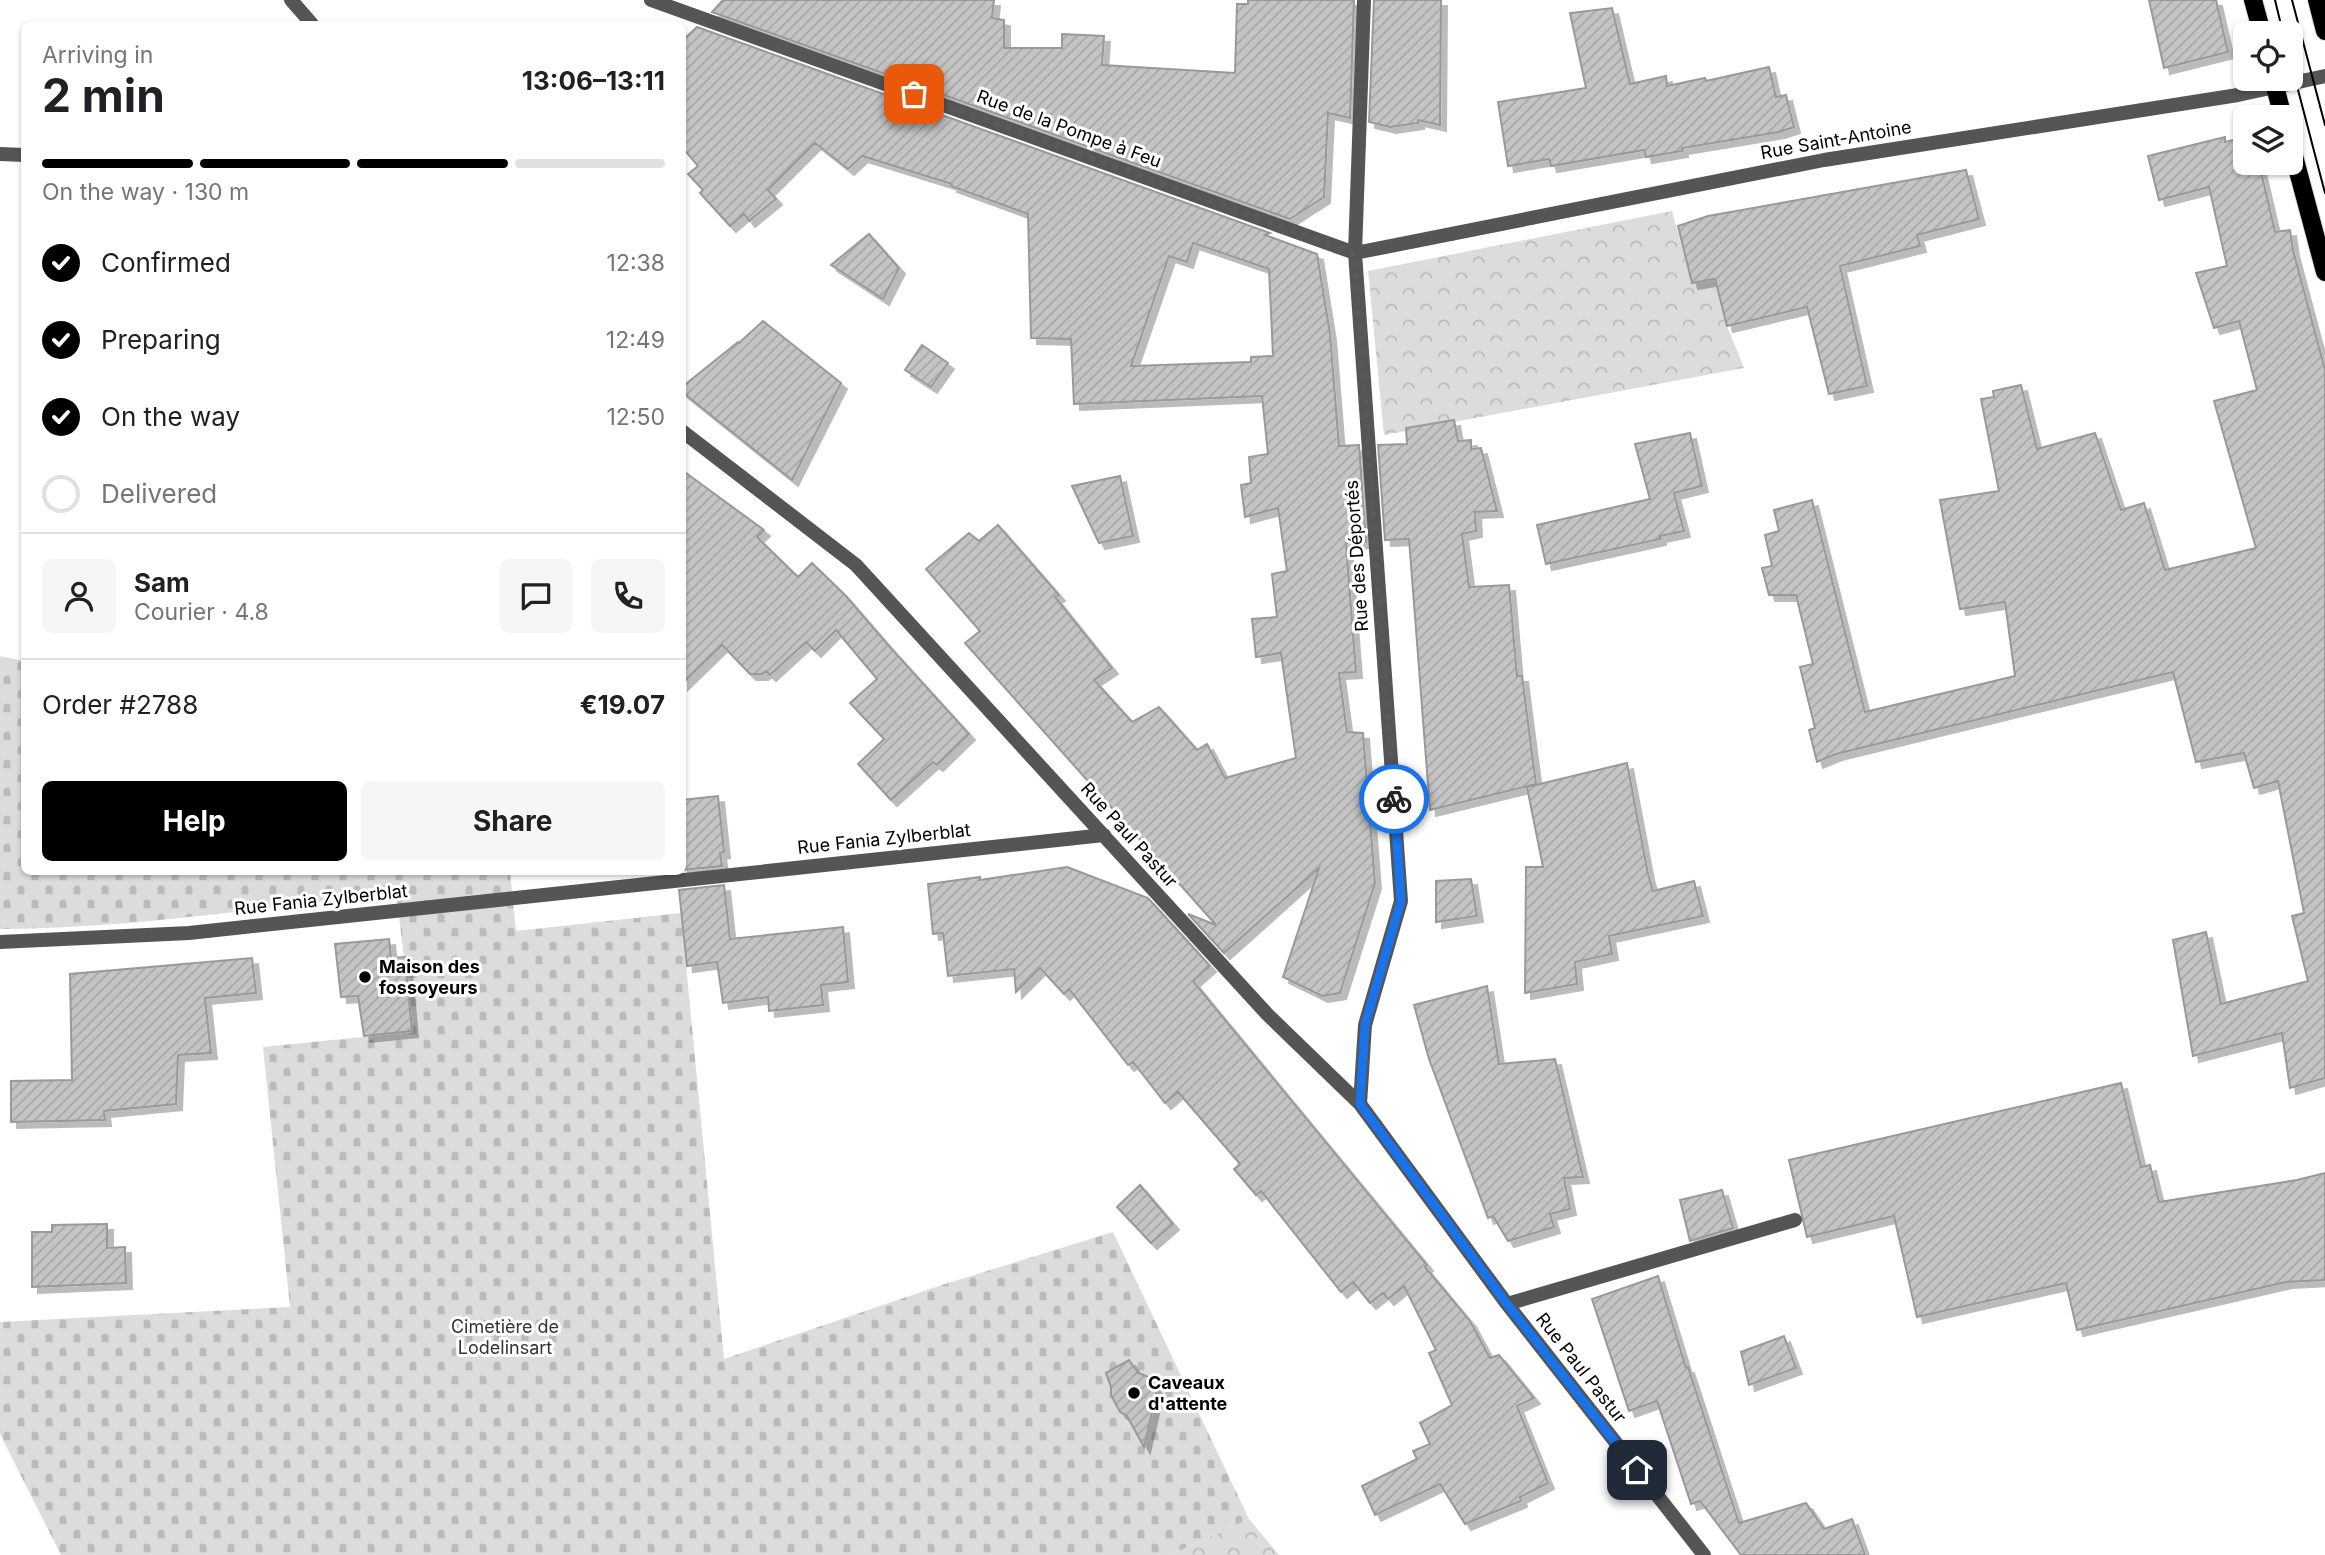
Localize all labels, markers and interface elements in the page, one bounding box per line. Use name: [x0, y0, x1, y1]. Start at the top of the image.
map controls: [2233, 21, 2303, 175]
button: locate: [2233, 21, 2303, 91]
text: Arriving in: [42, 41, 153, 69]
pin: [884, 64, 944, 124]
text: 13:06–13:11: [522, 65, 665, 96]
text: 2 min: [42, 67, 165, 123]
icon: bag: [895, 75, 933, 113]
street label: Rue de la Pompe à Feu: [974, 85, 1164, 172]
button: layers: [2233, 105, 2303, 175]
street label: Rue Saint-Antoine: [1759, 116, 1913, 163]
text: On the way · 130 m: [42, 178, 249, 206]
icon: check: [42, 244, 80, 282]
text: Confirmed: [101, 247, 231, 278]
text: 12:38: [607, 249, 665, 277]
icon: check: [42, 321, 80, 359]
text: Preparing: [101, 324, 221, 355]
text: 12:49: [606, 326, 665, 354]
icon: check: [42, 398, 80, 436]
text: On the way: [101, 401, 240, 432]
text: 12:50: [607, 403, 665, 431]
text: Delivered: [101, 478, 217, 509]
street label: Rue des Déportés: [1341, 480, 1372, 633]
button: person: [42, 559, 116, 633]
button: chat: [499, 559, 573, 633]
button: phone: [591, 559, 665, 633]
text: Sam: [134, 567, 190, 598]
text: Courier · 4.8: [134, 598, 269, 626]
text: Order #2788: [42, 689, 198, 720]
text: €19.07: [580, 689, 665, 720]
courier: [1359, 764, 1429, 834]
street label: Rue Paul Pastur: [1077, 778, 1182, 892]
icon: bike: [1375, 780, 1413, 818]
button: Help: [42, 781, 347, 861]
button: Share: [361, 781, 665, 861]
street label: Rue Fania Zylberblat: [796, 819, 972, 858]
street label: Rue Fania Zylberblat: [233, 880, 409, 919]
place label: Maison des fossoyeurs: [379, 956, 480, 998]
marker: Maison des fossoyeurs: [357, 969, 373, 985]
street label: Rue Paul Pastur: [1532, 1308, 1631, 1427]
park label: Cimetière de Lodelinsart: [451, 1316, 559, 1358]
place label: Caveaux d'attente: [1148, 1372, 1228, 1414]
marker: Caveaux d'attente: [1126, 1385, 1142, 1401]
pin: [1607, 1440, 1667, 1500]
icon: home: [1618, 1451, 1656, 1489]

